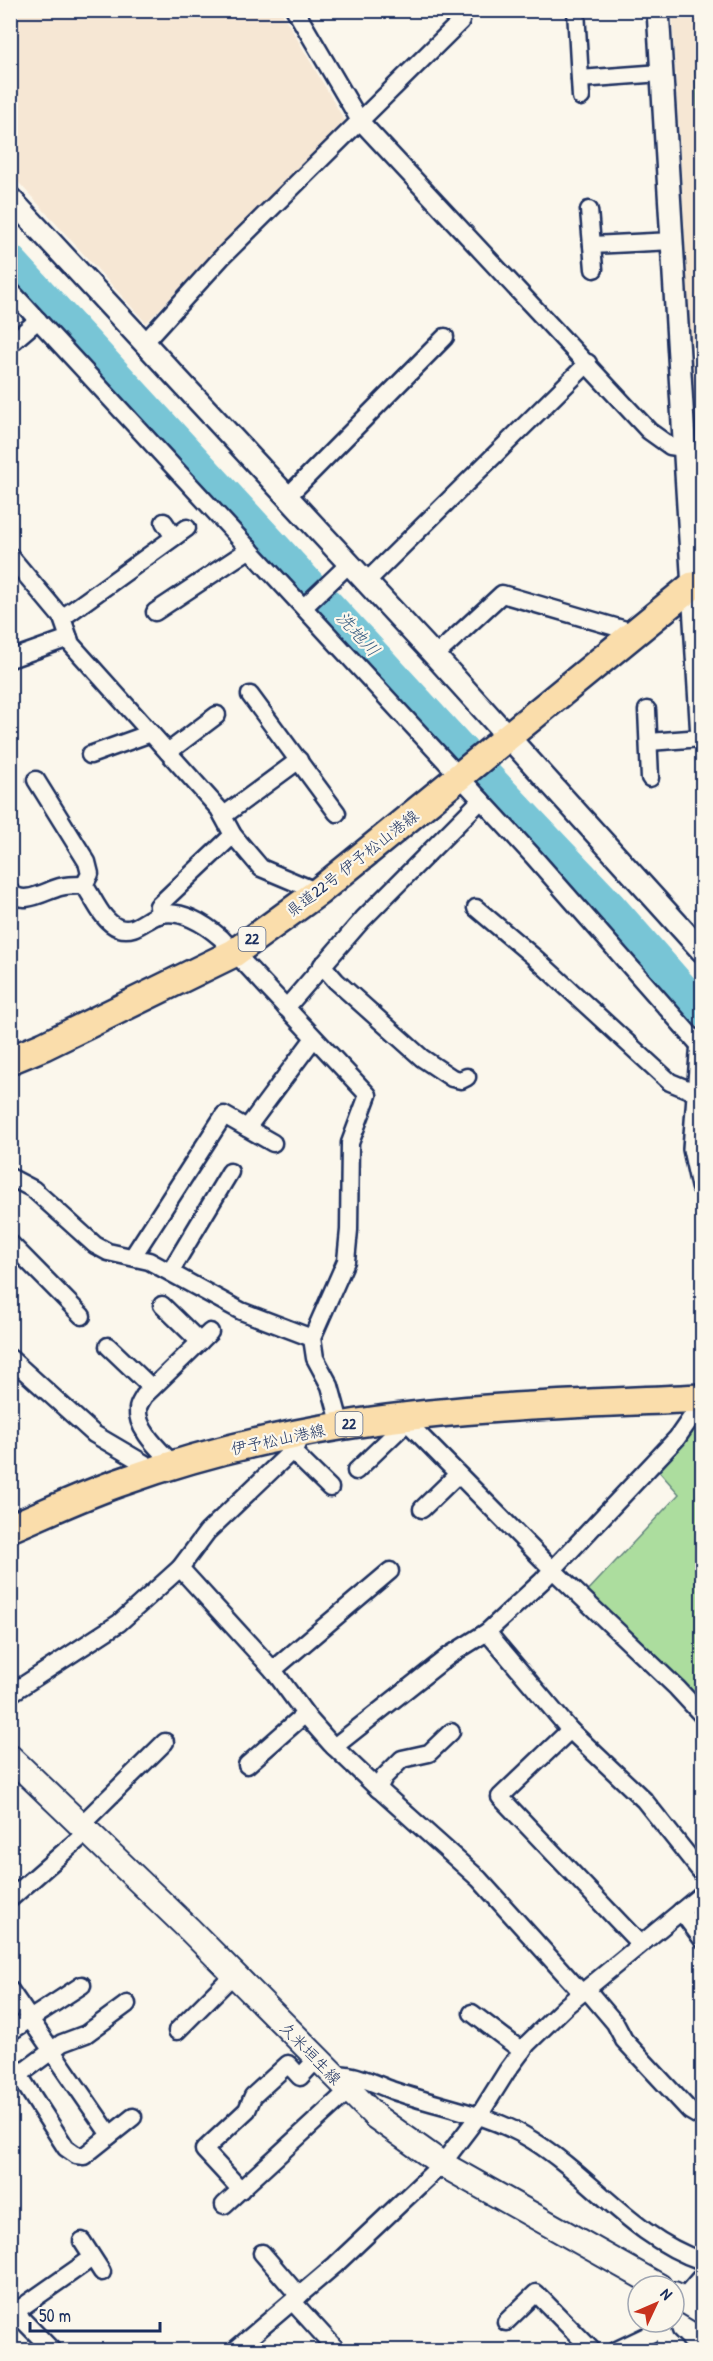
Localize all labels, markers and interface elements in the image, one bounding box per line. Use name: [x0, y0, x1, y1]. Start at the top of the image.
water label: 洗地川: [331, 605, 386, 662]
street label: 県道22号 伊予松山港線: [281, 804, 423, 922]
road number: 22: [238, 927, 266, 951]
road number: 22: [336, 1412, 362, 1436]
street label: 伊予松山港線: [229, 1418, 327, 1460]
street label: 久米垣生線: [275, 2017, 347, 2089]
north arrow: [626, 2274, 686, 2334]
text: N: [656, 2283, 678, 2305]
scale bar: [30, 2295, 160, 2333]
text: 50 m: [39, 2303, 71, 2328]

